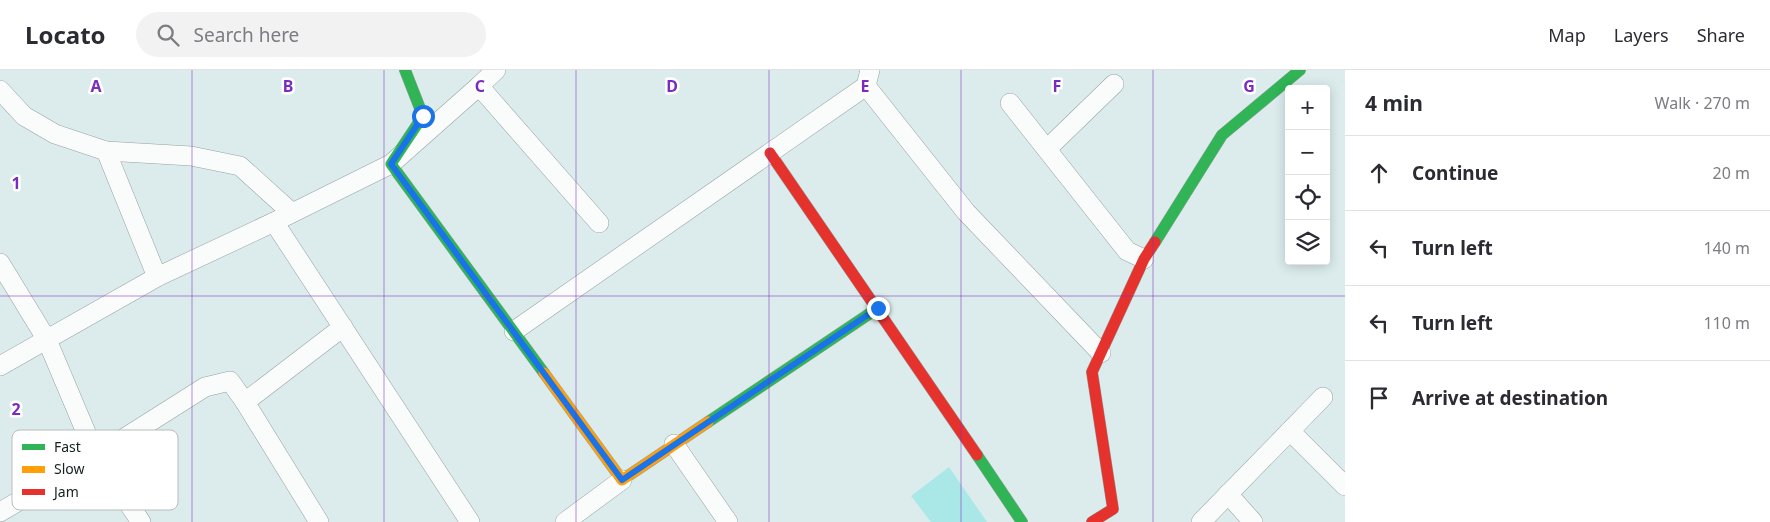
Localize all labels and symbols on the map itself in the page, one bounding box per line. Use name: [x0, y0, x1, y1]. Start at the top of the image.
text: A: [90, 75, 102, 97]
text: B: [283, 75, 293, 97]
text: C: [475, 75, 485, 97]
text: D: [666, 75, 678, 97]
text: E: [861, 75, 870, 97]
text: F: [1053, 75, 1061, 97]
text: G: [1243, 75, 1255, 97]
route start: [412, 105, 435, 128]
text: 1: [11, 172, 21, 194]
route end: [867, 297, 890, 320]
text: 2: [11, 398, 21, 420]
legend: [12, 430, 178, 510]
text: Fast: [54, 437, 81, 456]
text: Slow: [54, 459, 85, 478]
text: Jam: [52, 482, 79, 501]

